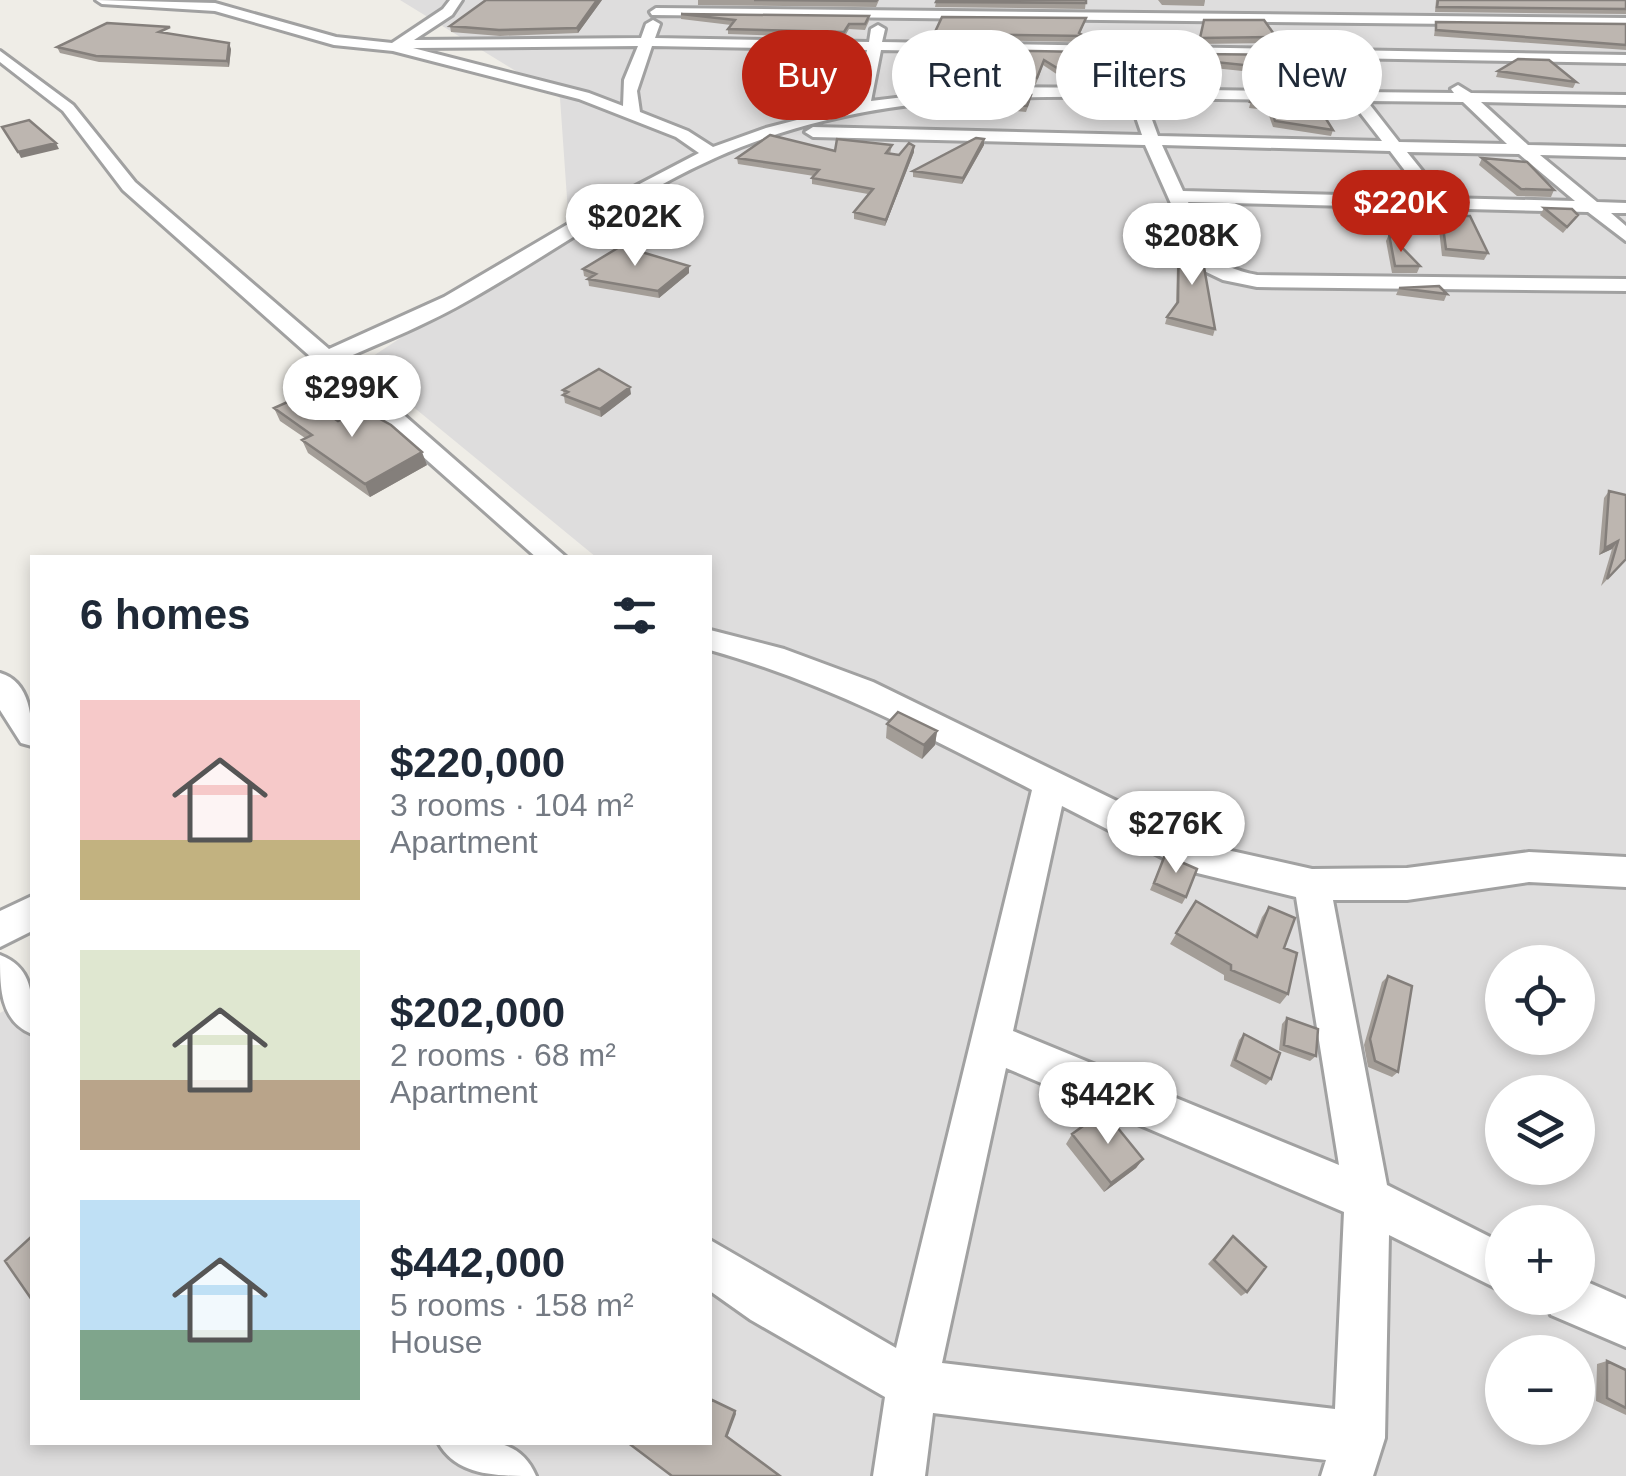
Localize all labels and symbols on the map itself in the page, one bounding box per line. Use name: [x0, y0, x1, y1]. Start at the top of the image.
pin: $220K: [1331, 170, 1471, 255]
pin: $202K: [565, 184, 705, 269]
pin: $208K: [1122, 203, 1262, 288]
pin: $299K: [282, 355, 422, 440]
pin: $276K: [1106, 791, 1246, 876]
pin: $442K: [1038, 1062, 1178, 1147]

